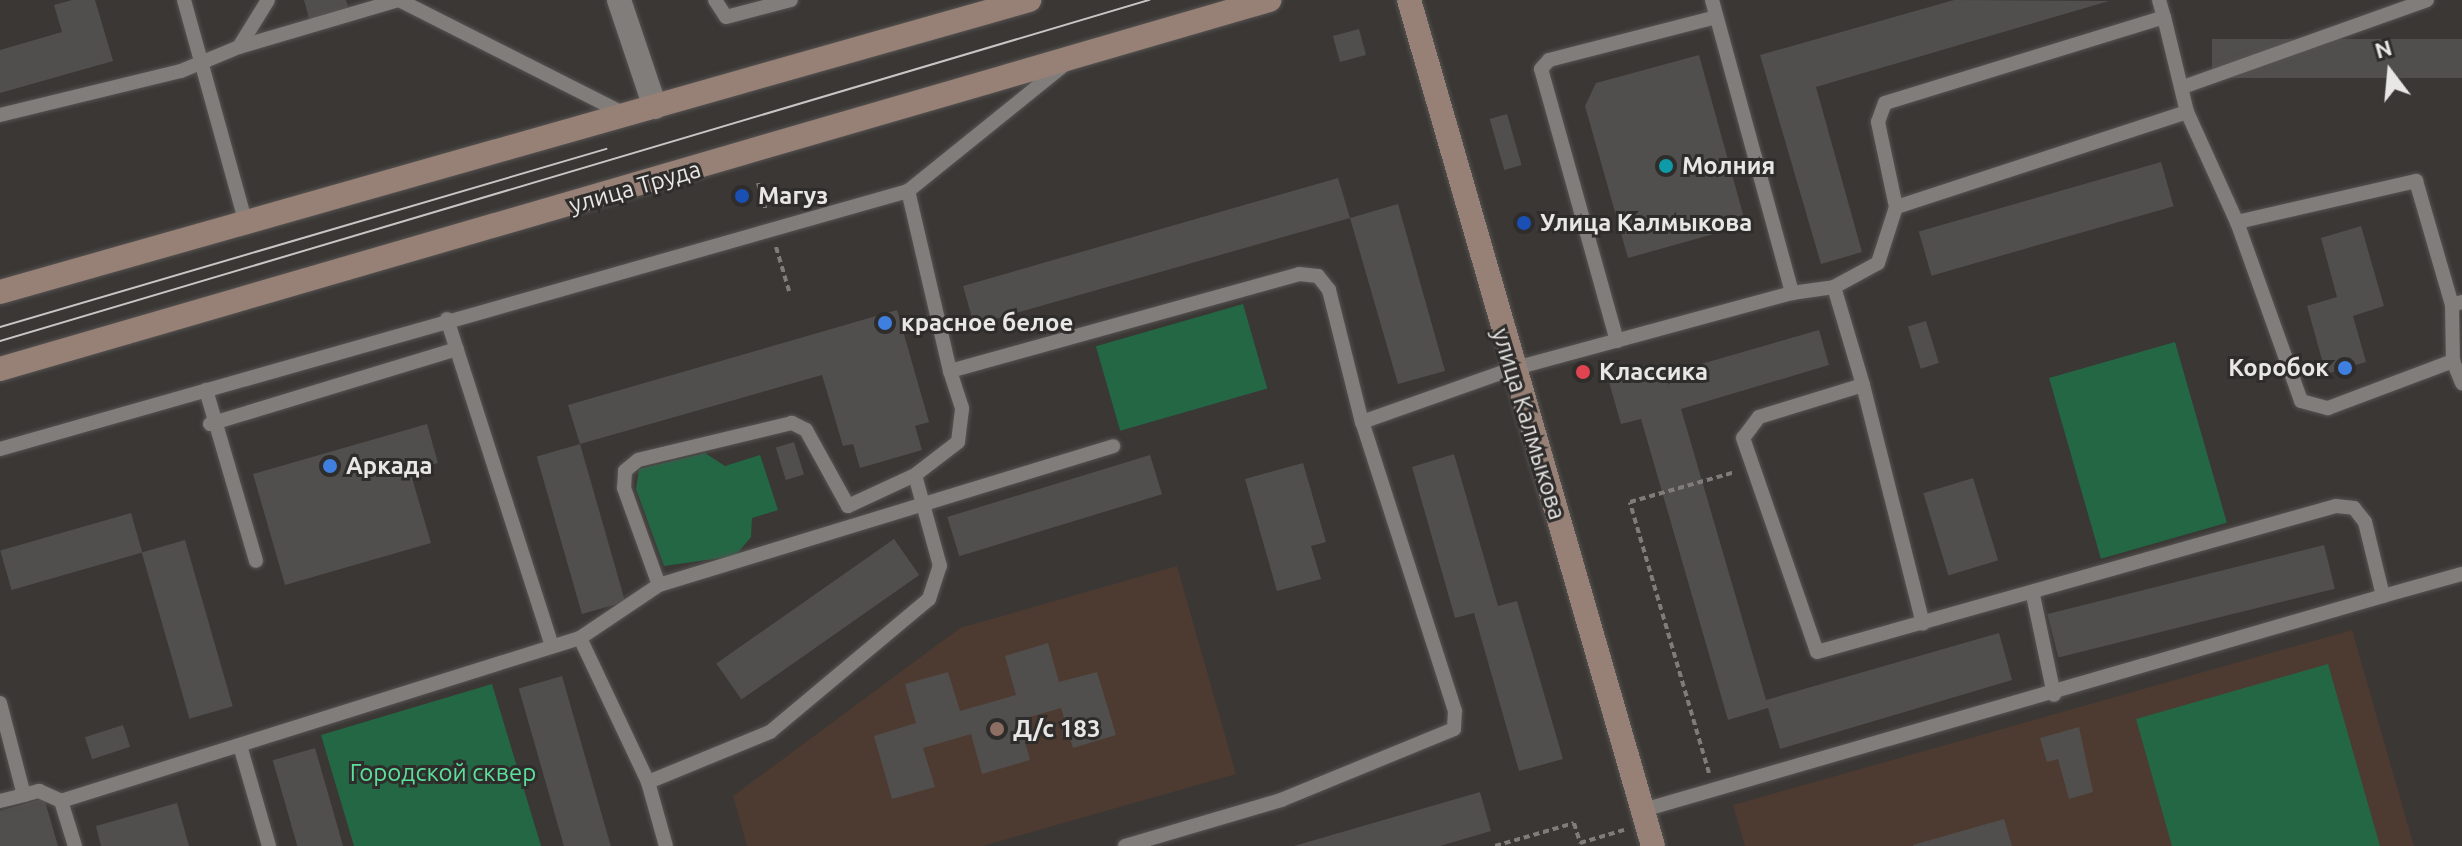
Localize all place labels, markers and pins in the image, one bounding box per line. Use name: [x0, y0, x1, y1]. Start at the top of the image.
place label: Молния: [1682, 152, 1775, 180]
marker: Молния: [1657, 157, 1675, 175]
place label: Магуз: [758, 182, 828, 210]
marker: Магуз: [733, 187, 751, 205]
place label: Улица Калмыкова: [1540, 209, 1752, 237]
marker: Улица Калмыкова: [1515, 214, 1533, 232]
place label: красное белое: [901, 309, 1073, 337]
marker: красное белое: [876, 314, 894, 332]
place label: Коробок: [2228, 354, 2329, 382]
place label: Классика: [1599, 358, 1708, 386]
marker: Коробок: [2336, 359, 2354, 377]
marker: Классика: [1574, 363, 1592, 381]
place label: Аркада: [346, 452, 432, 480]
marker: Аркада: [321, 457, 339, 475]
place label: Д/с 183: [1013, 715, 1100, 743]
marker: Д/с 183: [988, 720, 1006, 738]

